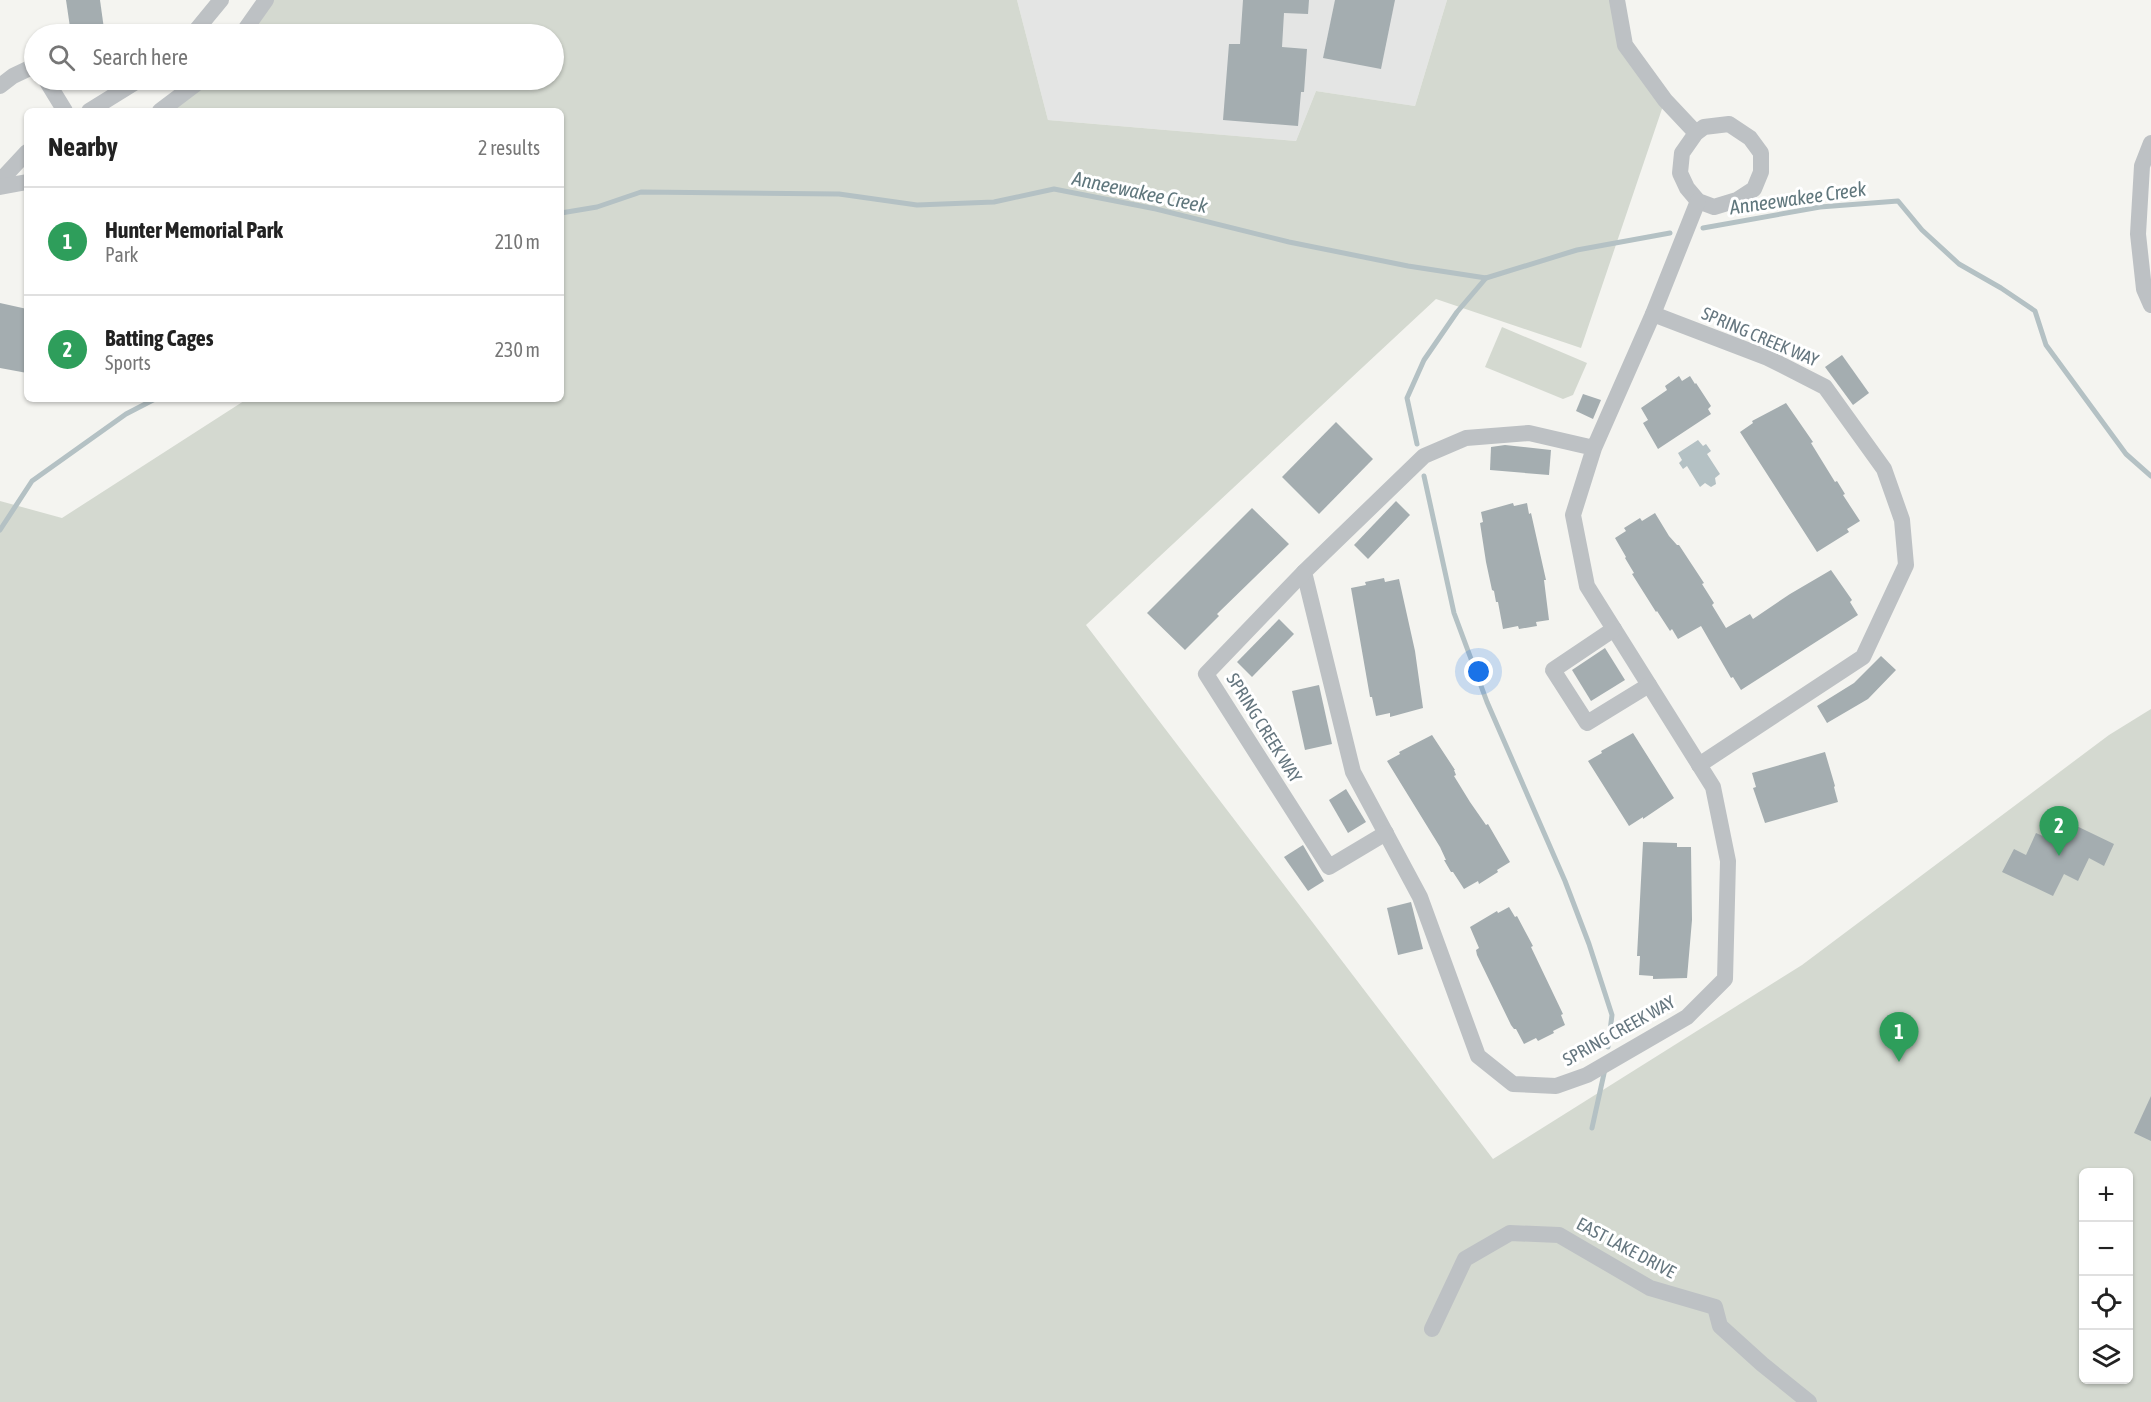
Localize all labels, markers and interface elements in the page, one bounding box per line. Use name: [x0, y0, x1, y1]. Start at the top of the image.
search box: [24, 24, 564, 90]
icon: search: [45, 41, 78, 74]
text: Search here: [93, 44, 188, 70]
text: Nearby: [48, 132, 118, 162]
text: 2 results: [478, 136, 540, 159]
water label: Anneewakee Creek: [1069, 166, 1210, 217]
water label: Anneewakee Creek: [1727, 177, 1868, 219]
text: Hunter Memorial Park: [105, 217, 283, 243]
text: 1: [63, 230, 72, 253]
text: 210 m: [495, 230, 540, 253]
text: Park: [105, 243, 138, 266]
street label: SPRING CREEK WAY: [1699, 302, 1822, 371]
text: Batting Cages: [105, 325, 213, 351]
text: 2: [63, 338, 72, 361]
text: 230 m: [495, 338, 540, 361]
text: Sports: [105, 351, 151, 374]
your location: [1464, 657, 1493, 686]
street label: SPRING CREEK WAY: [1222, 669, 1306, 786]
pin: 2: [2040, 806, 2078, 856]
street label: SPRING CREEK WAY: [1559, 991, 1678, 1070]
pin: 1: [1880, 1012, 1918, 1062]
map controls: [2079, 1168, 2133, 1384]
button: +: [2079, 1168, 2133, 1222]
street label: EAST LAKE DRIVE: [1573, 1213, 1680, 1283]
button: −: [2079, 1222, 2133, 1276]
button: locate: [2079, 1276, 2133, 1330]
button: layers: [2079, 1330, 2133, 1384]

